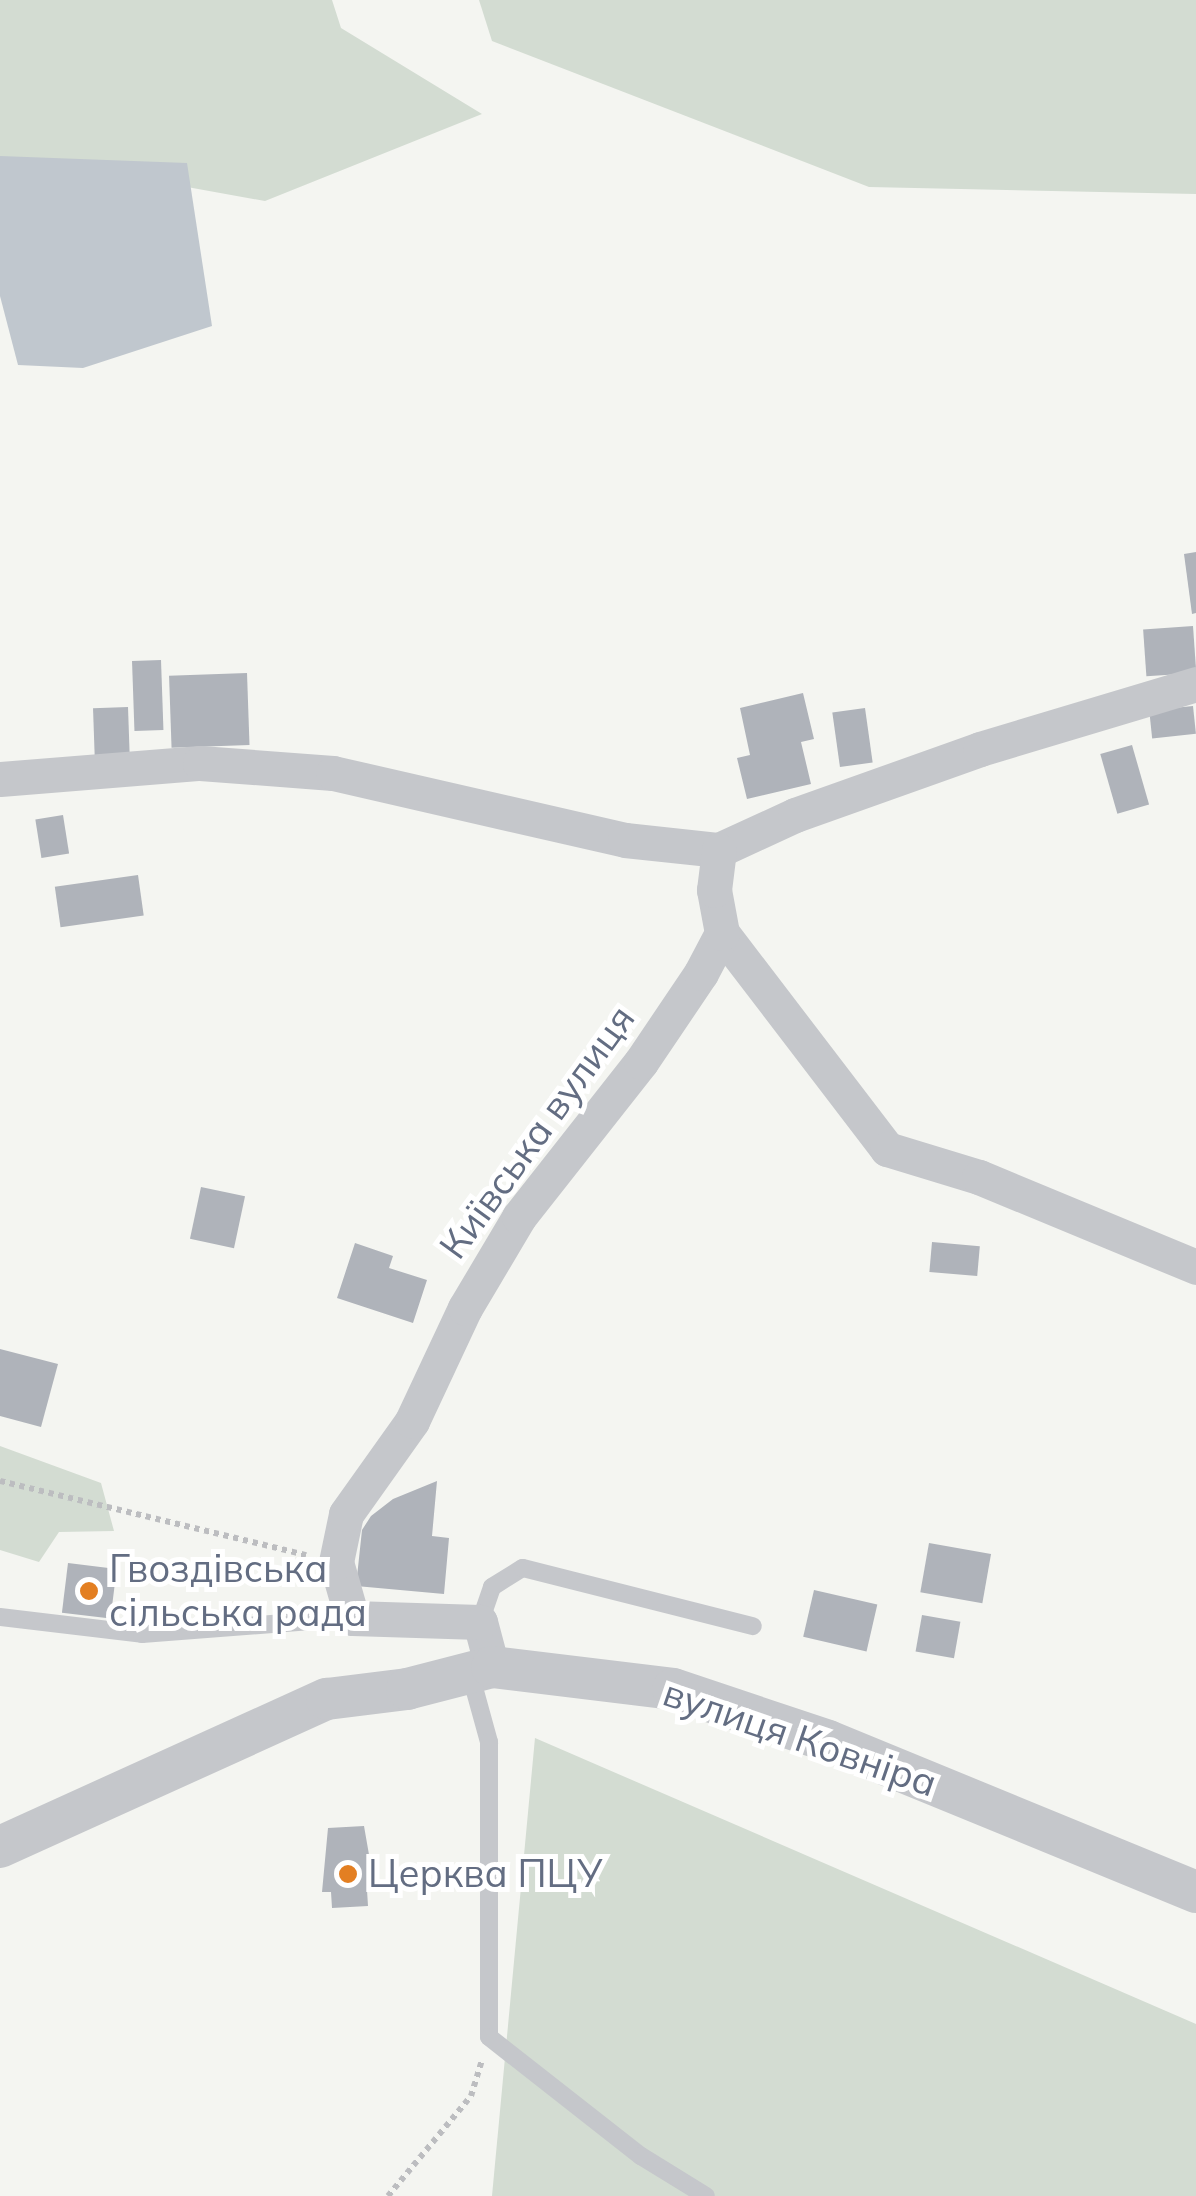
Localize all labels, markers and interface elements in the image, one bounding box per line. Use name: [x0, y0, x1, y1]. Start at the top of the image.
street label: Київська вулиця: [430, 997, 644, 1267]
place label: Гвоздівська сільська рада: [109, 1546, 367, 1636]
marker: Гвоздівська сільська рада: [78, 1580, 100, 1602]
street label: вулиця Ковніра: [657, 1670, 943, 1806]
place label: Церква ПЦУ: [368, 1851, 602, 1897]
marker: Церква ПЦУ: [337, 1863, 359, 1885]

